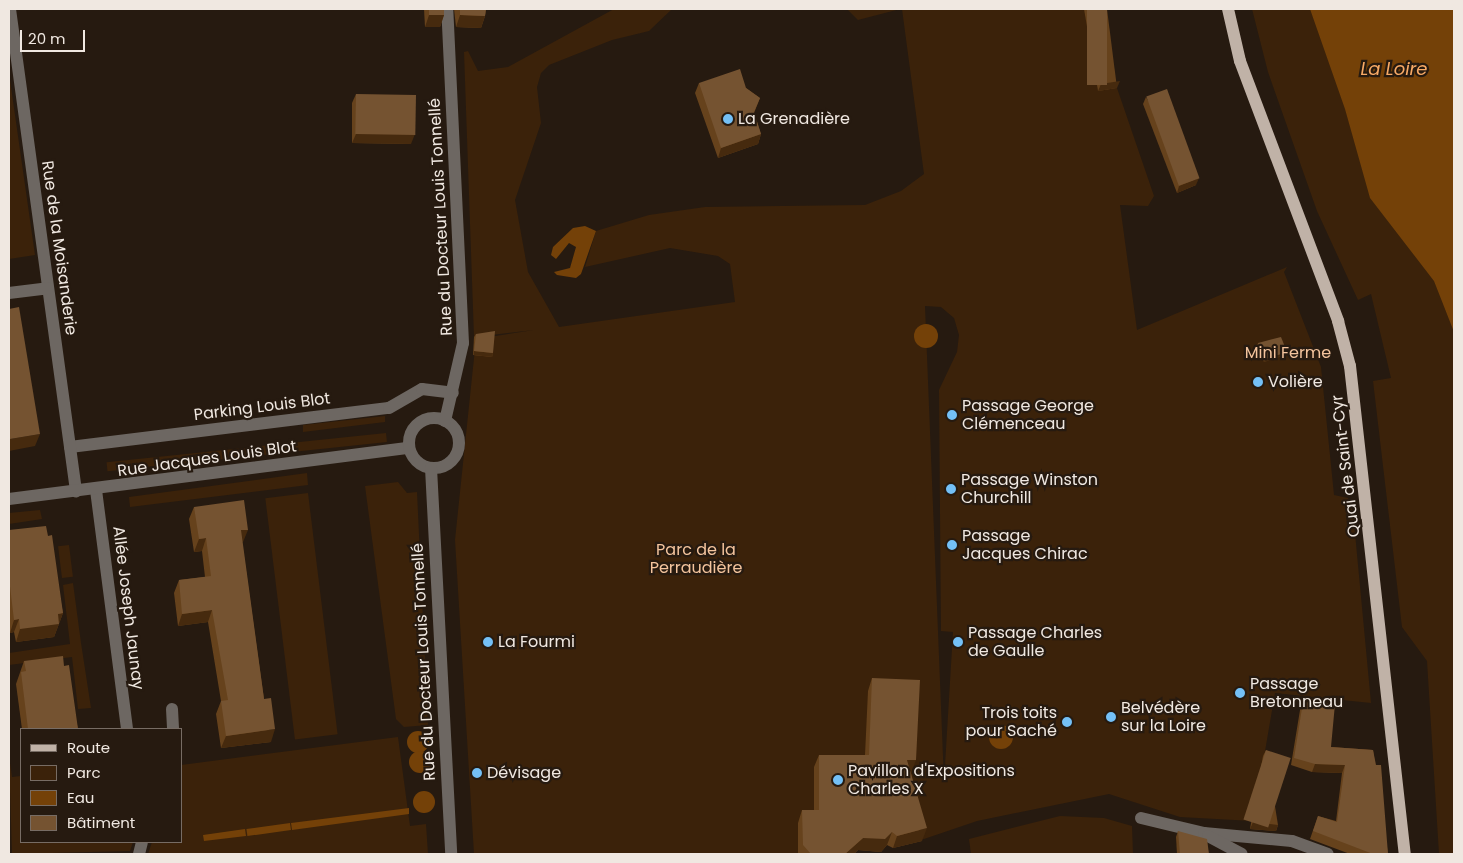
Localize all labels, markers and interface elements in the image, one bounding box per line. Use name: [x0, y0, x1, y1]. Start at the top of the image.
scale bar: [22, 20, 88, 52]
text: 20 m: [28, 28, 66, 49]
water label: La Loire: [1361, 58, 1427, 80]
street label: Rue du Docteur Louis Tonnellé: [425, 98, 457, 336]
place label: La Grenadière: [738, 109, 850, 129]
marker: La Grenadière: [722, 113, 734, 125]
street label: Rue de la Moisanderie: [37, 159, 81, 337]
park label: Mini Ferme: [1245, 343, 1331, 363]
place label: Volière: [1268, 372, 1323, 392]
marker: Volière: [1252, 376, 1264, 388]
street label: Parking Louis Blot: [193, 389, 331, 425]
street label: Quai de Saint-Cyr: [1328, 394, 1364, 538]
place label: Passage George Clémenceau: [962, 396, 1094, 434]
marker: Passage George Clémenceau: [946, 409, 958, 421]
street label: Rue Jacques Louis Blot: [116, 437, 298, 481]
place label: Passage Winston Churchill: [961, 470, 1098, 508]
marker: Passage Winston Churchill: [945, 483, 957, 495]
street label: Allée Joseph Jaunay: [108, 525, 148, 691]
place label: Passage Jacques Chirac: [962, 526, 1088, 564]
marker: Passage Jacques Chirac: [946, 539, 958, 551]
park label: Parc de la Perraudière: [650, 540, 742, 578]
street label: Rue du Docteur Louis Tonnellé: [408, 543, 440, 781]
place label: Passage Charles de Gaulle: [968, 623, 1102, 661]
place label: La Fourmi: [498, 632, 575, 652]
marker: La Fourmi: [482, 636, 494, 648]
marker: Passage Charles de Gaulle: [952, 636, 964, 648]
place label: Passage Bretonneau: [1250, 674, 1343, 712]
marker: Passage Bretonneau: [1234, 687, 1246, 699]
place label: Belvédère sur la Loire: [1121, 698, 1206, 736]
place label: Trois toits pour Saché: [965, 703, 1057, 741]
marker: Belvédère sur la Loire: [1105, 711, 1117, 723]
marker: Trois toits pour Saché: [1061, 716, 1073, 728]
legend: [20, 728, 182, 843]
text: Route: [67, 737, 110, 758]
place label: Pavillon d'Expositions Charles X: [848, 761, 1015, 799]
text: Parc: [67, 762, 101, 783]
place label: Dévisage: [487, 763, 561, 783]
marker: Dévisage: [471, 767, 483, 779]
marker: Pavillon d'Expositions Charles X: [832, 774, 844, 786]
text: Eau: [67, 787, 94, 808]
text: Bâtiment: [67, 812, 135, 833]

